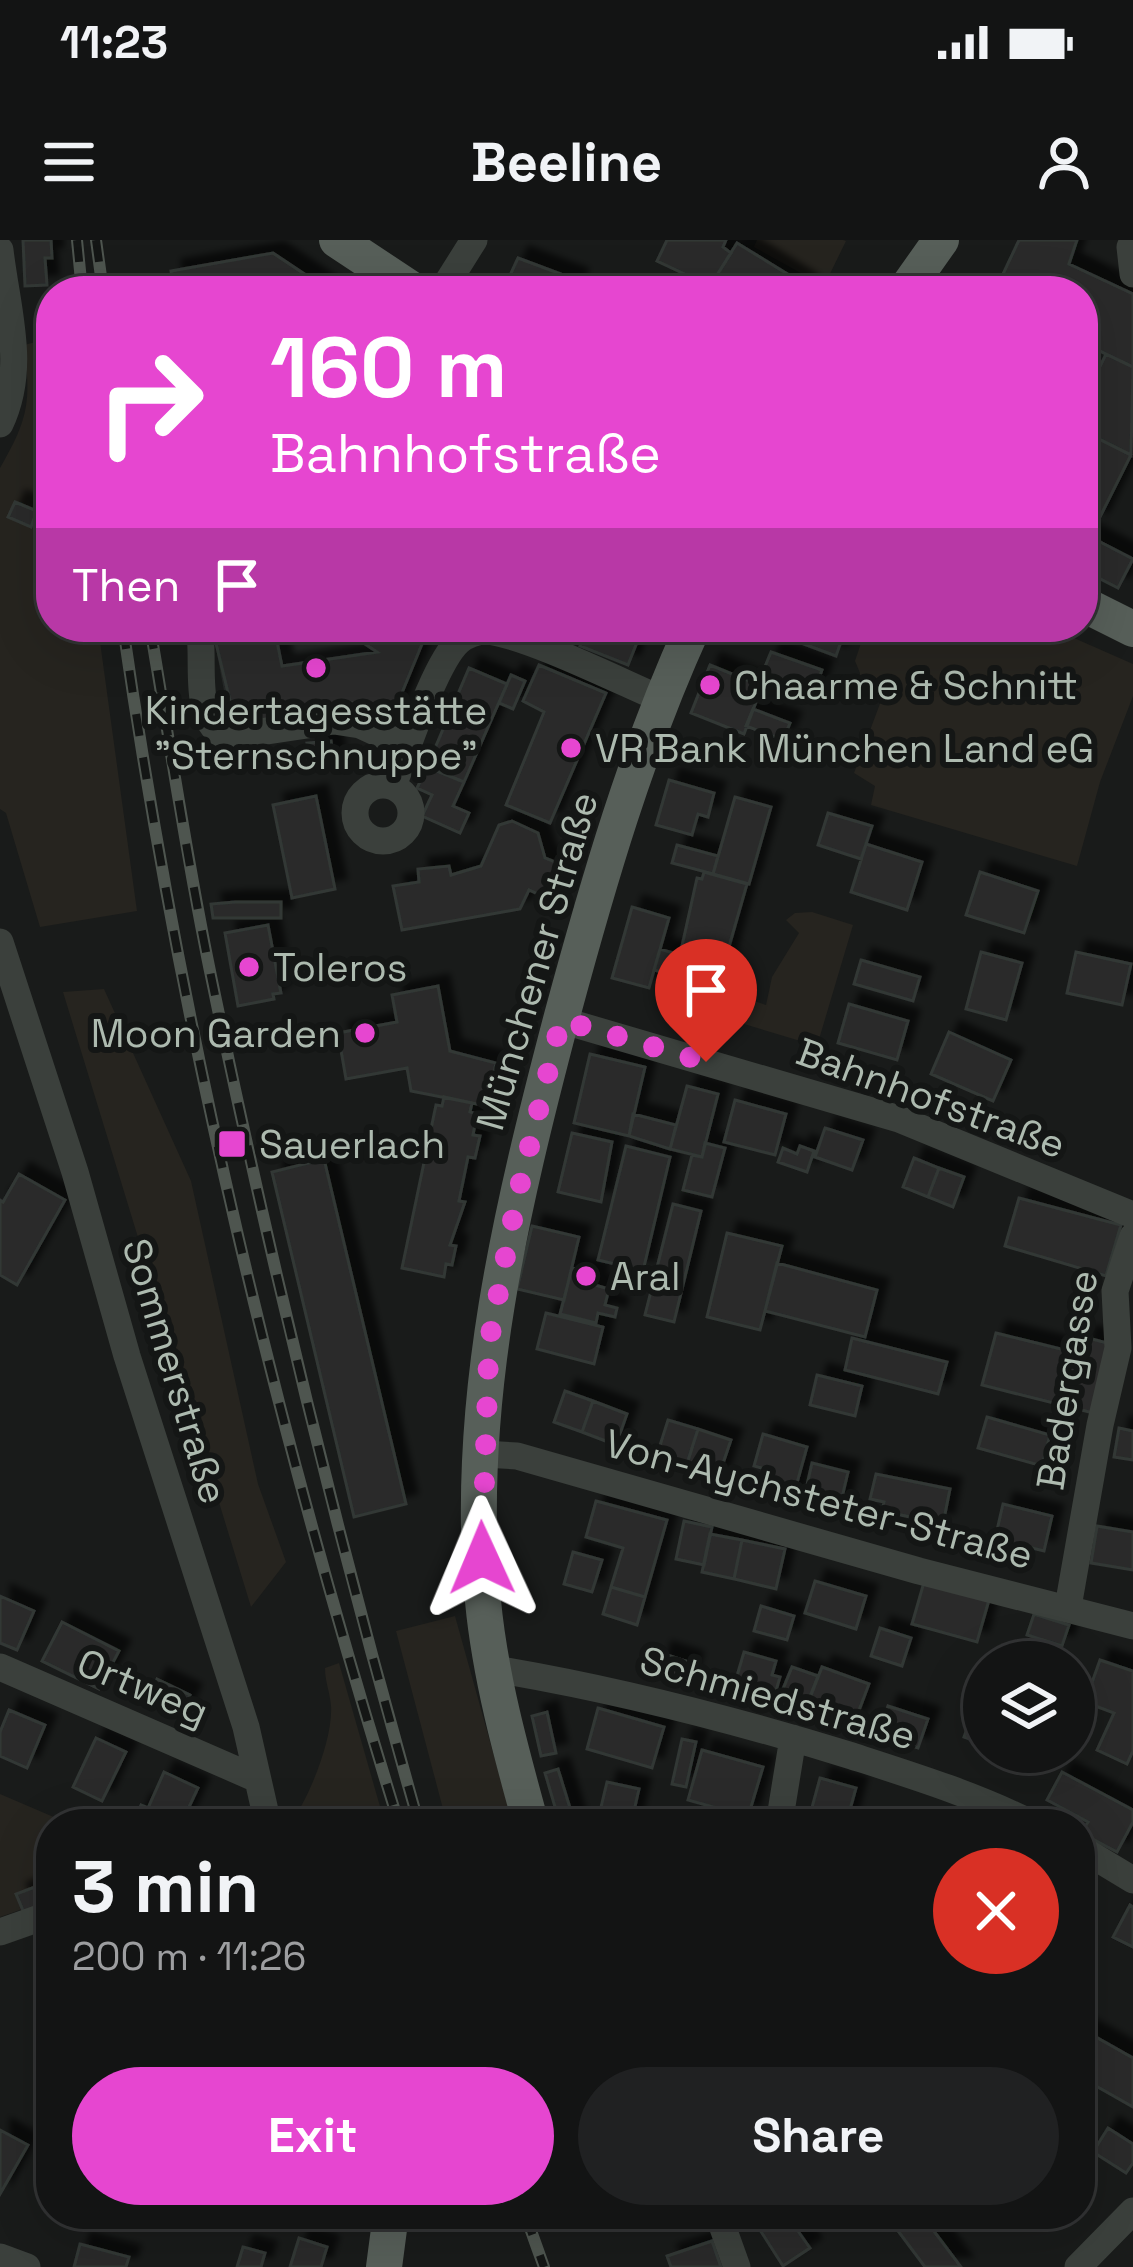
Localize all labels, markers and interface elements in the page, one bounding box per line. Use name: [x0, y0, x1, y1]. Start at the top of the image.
text: 11:23: [60, 14, 168, 71]
text: Beeline: [471, 128, 662, 197]
icon: menu: [36, 129, 102, 195]
icon: person: [1031, 129, 1097, 195]
text: 160 m: [270, 314, 507, 422]
icon: right: [72, 324, 228, 480]
text: Bahnhofstraße: [270, 419, 661, 488]
icon: arrive: [204, 552, 270, 618]
text: Then: [72, 557, 180, 614]
marker: Kindertagesstätte "Sternschnuppe": [303, 655, 329, 681]
place label: Chaarme & Schnitt: [734, 661, 1078, 710]
marker: Chaarme & Schnitt: [697, 672, 723, 698]
place label: Kindertagesstätte "Sternschnuppe": [145, 686, 487, 780]
place label: VR Bank München Land eG: [595, 724, 1094, 773]
marker: VR Bank München Land eG: [558, 735, 584, 761]
street label: Münchener Straße: [465, 786, 609, 1136]
pin: [655, 939, 757, 1062]
place label: Toleros: [273, 943, 407, 992]
marker: Toleros: [236, 954, 262, 980]
icon: arrive: [673, 957, 739, 1023]
place label: Moon Garden: [91, 1009, 341, 1058]
marker: Moon Garden: [352, 1020, 378, 1046]
street label: Bahnhofstraße: [790, 1027, 1072, 1169]
place label: Sauerlach: [259, 1120, 445, 1169]
marker: Sauerlach: [216, 1128, 248, 1160]
street label: Sommerstraße: [111, 1233, 239, 1509]
place label: Aral: [610, 1252, 681, 1301]
marker: Aral: [573, 1263, 599, 1289]
street label: Badergasse: [1025, 1267, 1109, 1493]
street label: Von-Aychsteter-Straße: [600, 1418, 1038, 1580]
position arrow: [419, 1495, 545, 1621]
street label: Schmiedstraße: [634, 1635, 922, 1761]
street label: Ortweg: [70, 1638, 216, 1736]
map controls: [963, 1641, 1095, 1773]
button: layers: [963, 1641, 1095, 1773]
text: 3 min: [72, 1841, 259, 1933]
button: close: [933, 1848, 1059, 1974]
text: 200 m · 11:26: [72, 1932, 306, 1981]
button: Exit: [72, 2067, 554, 2205]
button: Share: [578, 2067, 1059, 2205]

